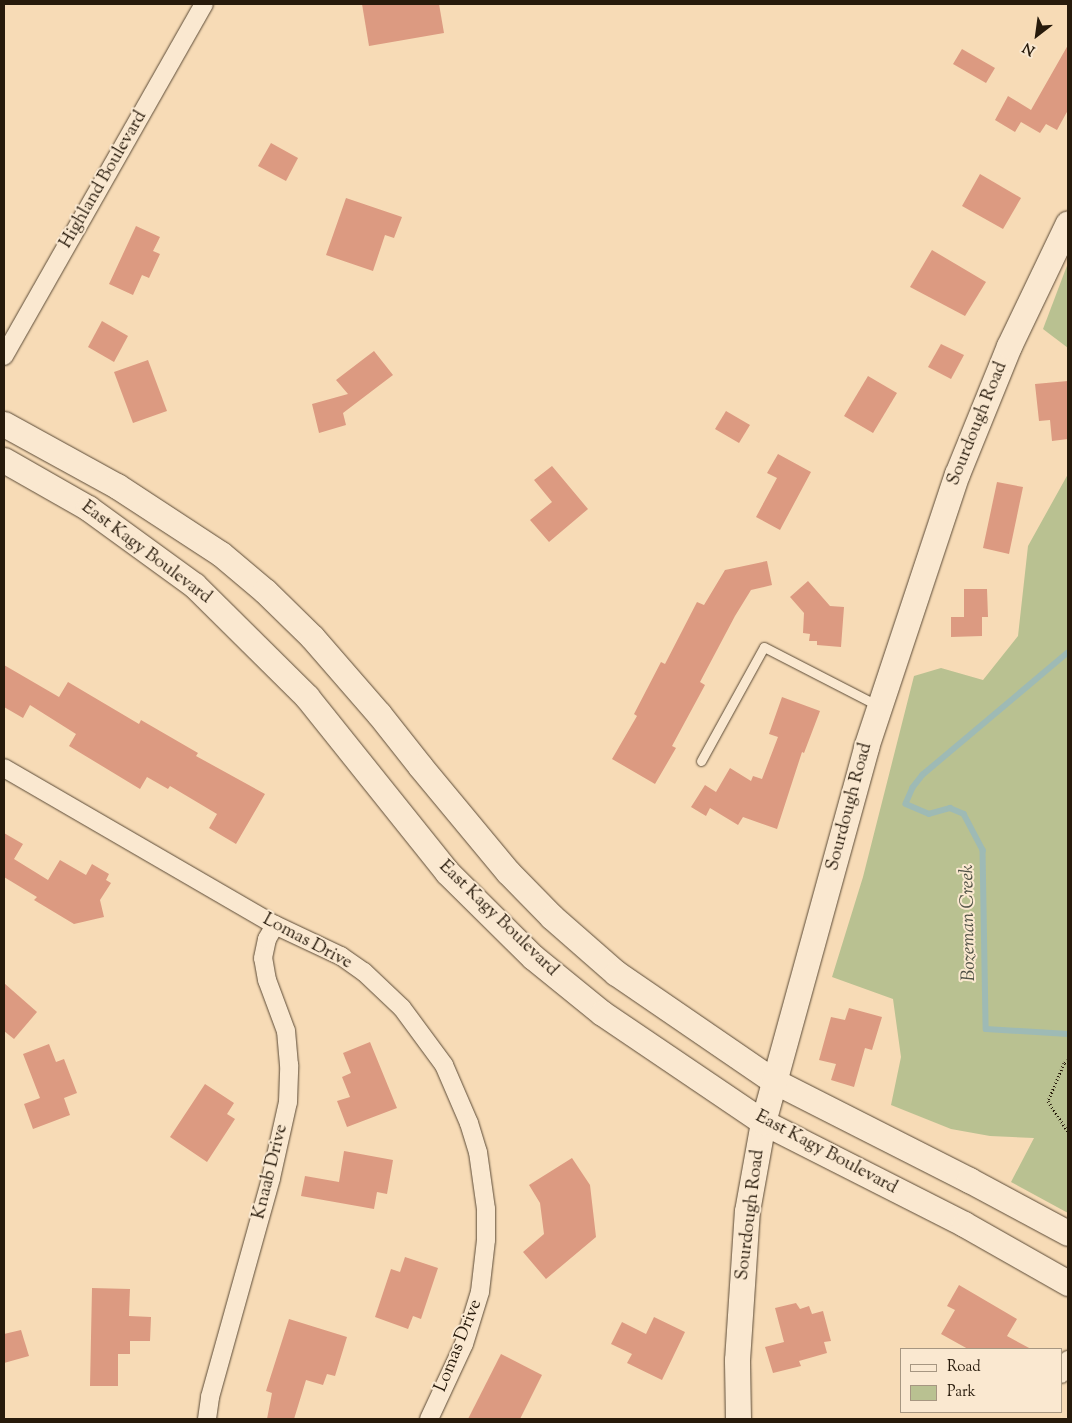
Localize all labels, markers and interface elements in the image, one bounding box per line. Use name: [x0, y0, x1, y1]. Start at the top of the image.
north arrow: [1012, 10, 1062, 60]
text: N: [1020, 37, 1039, 59]
street label: Highland Boulevard: [56, 107, 152, 253]
street label: Sourdough Road: [943, 359, 1013, 489]
street label: East Kagy Boulevard: [76, 497, 216, 609]
street label: Sourdough Road: [823, 741, 877, 873]
street label: East Kagy Boulevard: [434, 856, 562, 982]
water label: Bozeman Creek: [957, 864, 981, 982]
street label: Lomas Drive: [259, 909, 355, 975]
street label: East Kagy Boulevard: [751, 1106, 901, 1200]
street label: Knaab Drive: [249, 1122, 293, 1222]
street label: Sourdough Road: [732, 1148, 770, 1282]
street label: Lomas Drive: [431, 1296, 487, 1396]
legend: [900, 1348, 1062, 1413]
text: Road: [947, 1357, 981, 1378]
text: Park: [947, 1382, 976, 1403]

